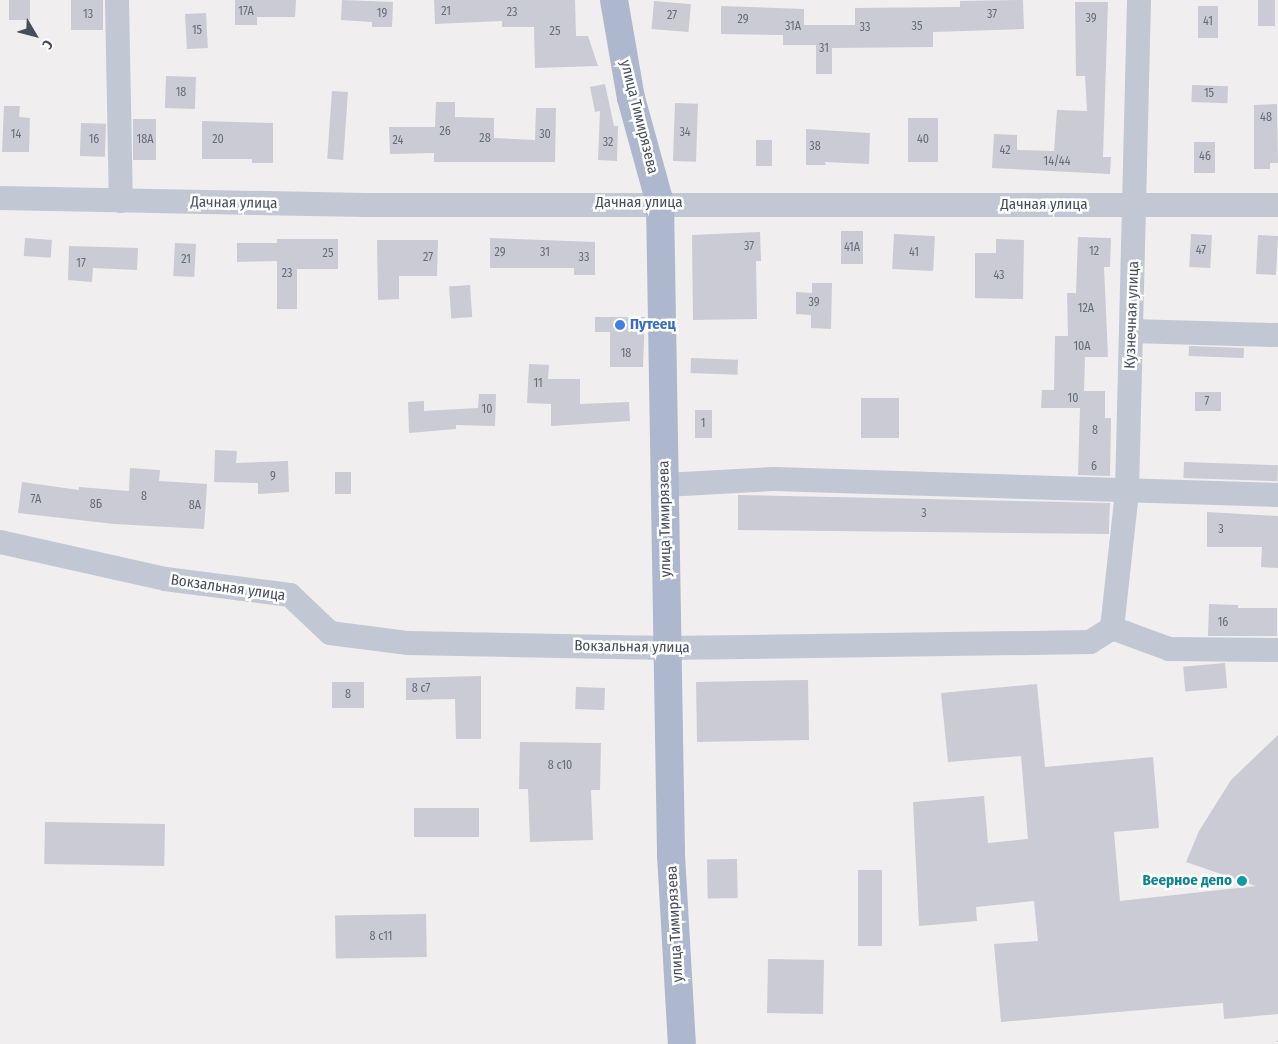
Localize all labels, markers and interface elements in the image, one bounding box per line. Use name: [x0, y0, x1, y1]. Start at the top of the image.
house number: 17А: [238, 5, 254, 19]
house number: 21: [441, 5, 451, 19]
house number: 23: [507, 6, 517, 20]
house number: 19: [377, 7, 387, 21]
house number: 13: [83, 8, 93, 22]
house number: 37: [987, 8, 997, 22]
house number: 27: [667, 9, 677, 23]
north arrow: [10, 10, 60, 60]
house number: 39: [1085, 12, 1097, 26]
house number: 29: [737, 13, 749, 27]
house number: 41: [1203, 15, 1213, 29]
house number: 31А: [785, 20, 801, 34]
house number: 35: [912, 20, 922, 34]
house number: 33: [860, 21, 870, 35]
house number: 15: [192, 24, 202, 38]
house number: 25: [550, 25, 560, 39]
text: С: [38, 36, 56, 52]
house number: 31: [819, 42, 829, 56]
street label: улица Тимирязева: [616, 58, 662, 176]
house number: 18: [176, 86, 186, 100]
house number: 15: [1204, 87, 1214, 101]
house number: 48: [1260, 111, 1272, 125]
house number: 26: [439, 125, 451, 139]
house number: 34: [679, 126, 691, 140]
house number: 14: [11, 128, 21, 142]
house number: 30: [539, 128, 551, 142]
house number: 28: [479, 132, 491, 146]
house number: 16: [89, 133, 99, 147]
house number: 18А: [137, 133, 153, 147]
house number: 20: [212, 133, 224, 147]
house number: 40: [917, 133, 929, 147]
house number: 24: [393, 134, 403, 148]
house number: 32: [603, 136, 613, 150]
house number: 38: [809, 140, 821, 154]
house number: 42: [1000, 144, 1010, 158]
house number: 46: [1199, 150, 1211, 164]
house number: 14/44: [1044, 155, 1070, 169]
street label: Дачная улица: [190, 193, 278, 213]
street label: Дачная улица: [596, 194, 682, 212]
street label: Дачная улица: [1001, 196, 1087, 214]
house number: 37: [744, 240, 754, 254]
house number: 41А: [844, 241, 860, 255]
house number: 47: [1196, 244, 1206, 258]
house number: 12: [1089, 245, 1099, 259]
house number: 29: [494, 246, 506, 260]
house number: 31: [540, 246, 550, 260]
house number: 41: [909, 246, 919, 260]
house number: 25: [323, 247, 333, 261]
house number: 27: [423, 251, 433, 265]
house number: 33: [579, 251, 589, 265]
house number: 21: [181, 253, 191, 267]
house number: 17: [76, 257, 86, 271]
street label: Кузнечная улица: [1121, 261, 1143, 369]
house number: 23: [282, 267, 292, 281]
house number: 43: [993, 269, 1005, 283]
house number: 39: [808, 296, 820, 310]
house number: 12А: [1078, 302, 1094, 316]
place label: Путеец: [630, 316, 676, 334]
marker: Путеец: [614, 319, 626, 331]
house number: 10А: [1073, 340, 1091, 354]
house number: 18: [621, 347, 631, 361]
house number: 11: [533, 377, 543, 391]
house number: 10: [1068, 392, 1078, 406]
house number: 7: [1205, 395, 1209, 409]
house number: 10: [482, 403, 492, 417]
house number: 1: [701, 417, 705, 431]
house number: 8: [1092, 424, 1098, 438]
street label: улица Тимирязева: [655, 460, 675, 578]
house number: 6: [1091, 460, 1097, 474]
house number: 9: [270, 470, 276, 484]
house number: 8: [141, 490, 147, 504]
house number: 7А: [31, 493, 41, 507]
house number: 8Б: [90, 498, 102, 512]
house number: 8А: [189, 499, 201, 513]
house number: 3: [921, 507, 927, 521]
house number: 3: [1218, 523, 1224, 537]
street label: Вокзальная улица: [170, 571, 286, 605]
house number: 16: [1218, 616, 1228, 630]
street label: Вокзальная улица: [574, 637, 690, 657]
house number: 8 с7: [412, 682, 430, 696]
house number: 8: [345, 688, 351, 702]
house number: 8 с10: [548, 759, 572, 773]
street label: улица Тимирязева: [663, 865, 687, 983]
place label: Веерное депо: [1142, 872, 1232, 890]
marker: Веерное депо: [1236, 875, 1248, 887]
house number: 8 с11: [369, 930, 393, 944]

